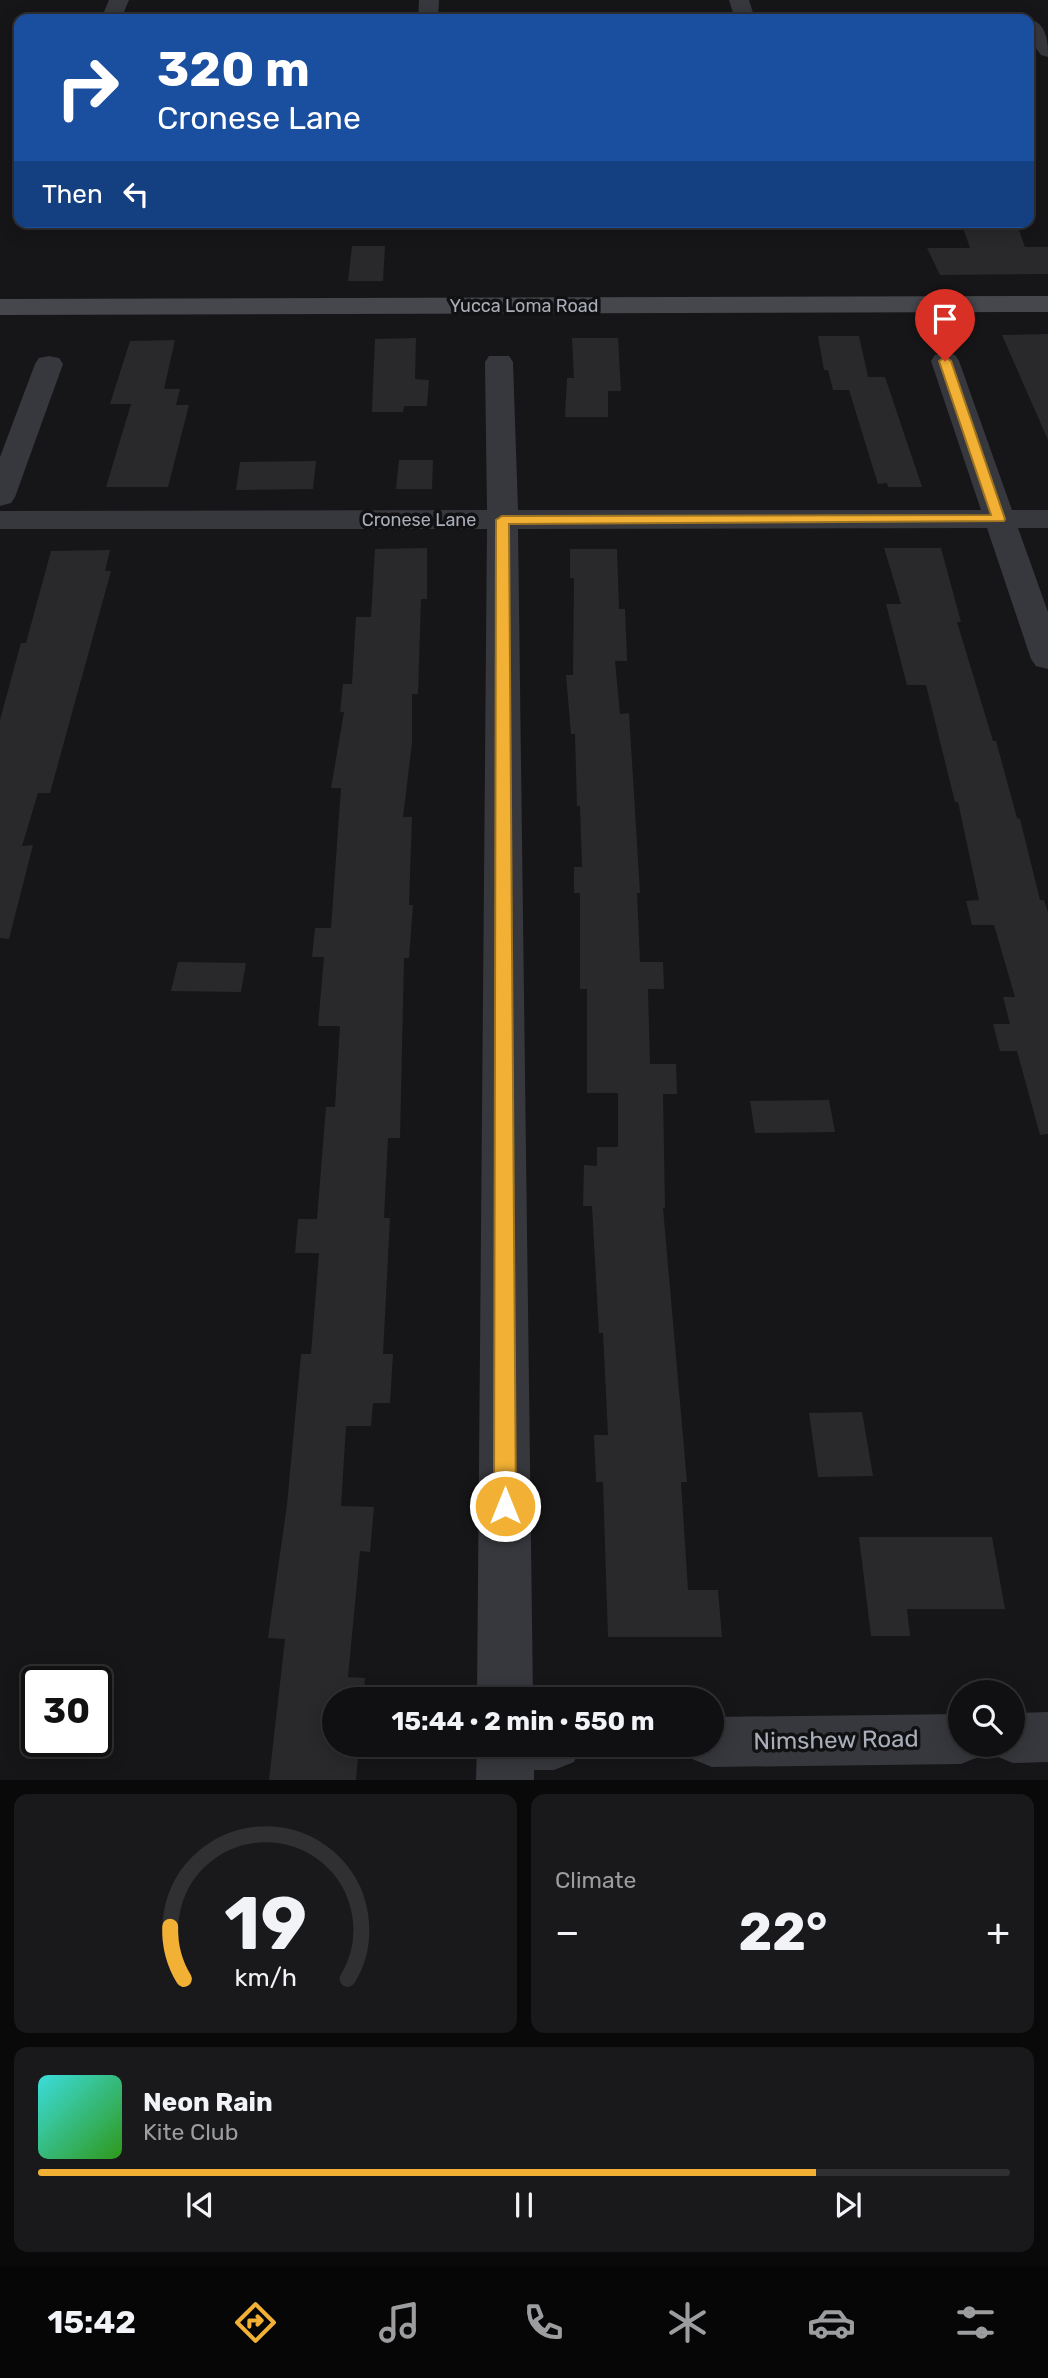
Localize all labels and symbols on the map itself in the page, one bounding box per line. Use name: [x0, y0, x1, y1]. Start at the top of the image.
pin: [915, 289, 975, 361]
street label: Yucca Loma Road: [450, 295, 598, 317]
street label: Cronese Lane: [362, 509, 476, 531]
position arrow: [468, 1469, 542, 1543]
speed limit sign: 30: [21, 1666, 112, 1757]
street label: Nimshew Road: [753, 1725, 919, 1755]

